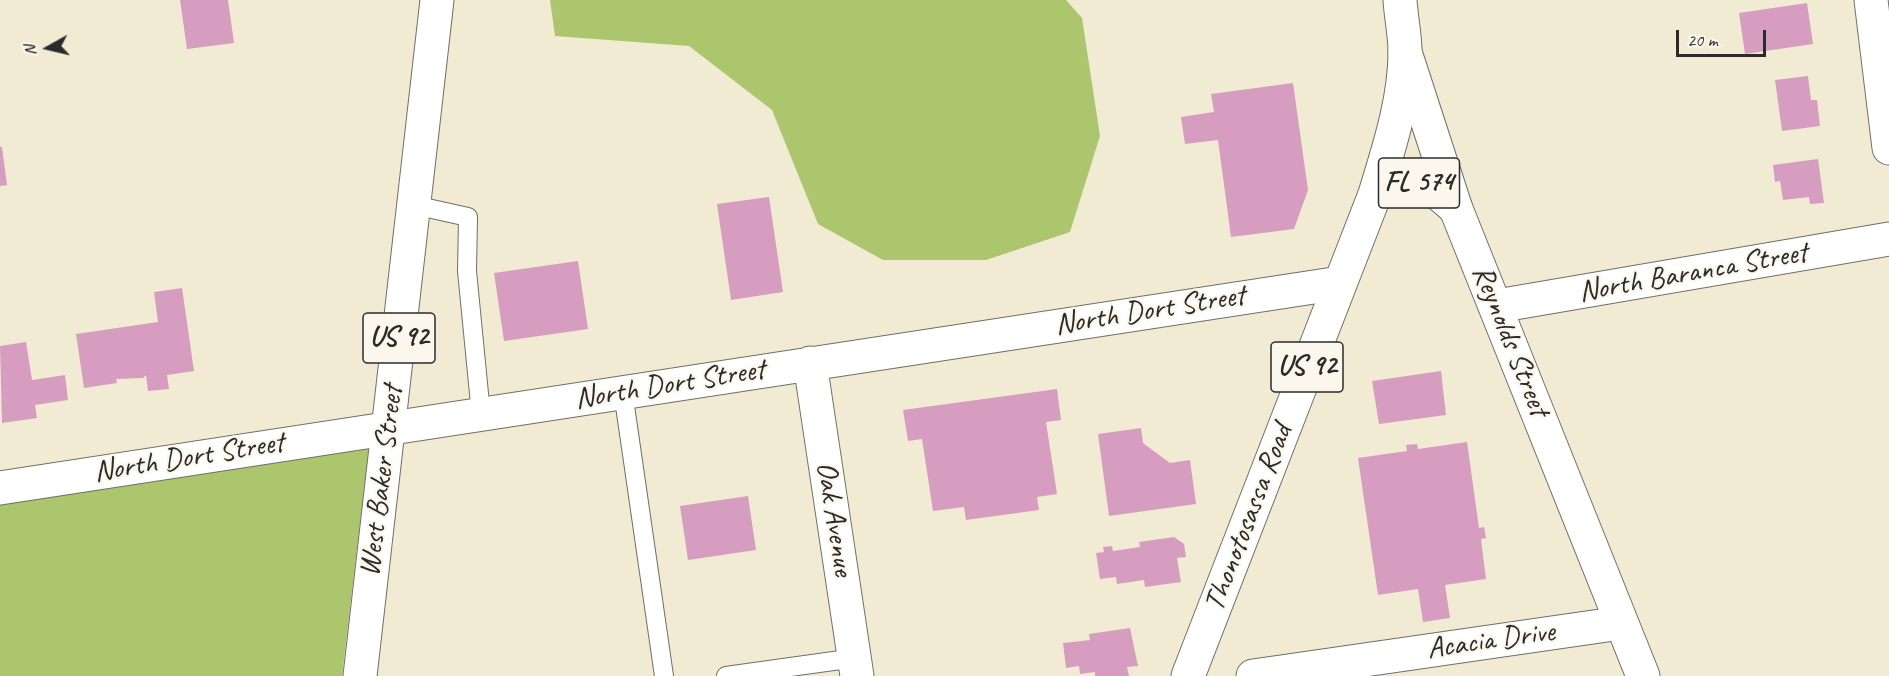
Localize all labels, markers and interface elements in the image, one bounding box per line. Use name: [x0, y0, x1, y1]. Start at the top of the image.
north arrow: [18, 18, 78, 78]
scale bar: [1679, 18, 1769, 56]
text: 20 m: [1687, 29, 1718, 51]
text: N: [20, 44, 41, 57]
road number: FL 574: [1378, 158, 1460, 208]
street label: North Baranca Street: [1576, 235, 1810, 311]
street label: Reynolds Street: [1463, 260, 1557, 422]
street label: North Dort Street: [1052, 278, 1248, 344]
road number: US 92: [363, 313, 435, 363]
road number: US 92: [1271, 342, 1343, 392]
street label: North Dort Street: [572, 352, 768, 418]
street label: West Baker Street: [352, 384, 412, 578]
street label: Thonotosassa Road: [1197, 420, 1301, 616]
street label: North Dort Street: [91, 425, 287, 491]
street label: Oak Avenue: [807, 459, 861, 579]
street label: Acacia Drive: [1425, 614, 1557, 668]

